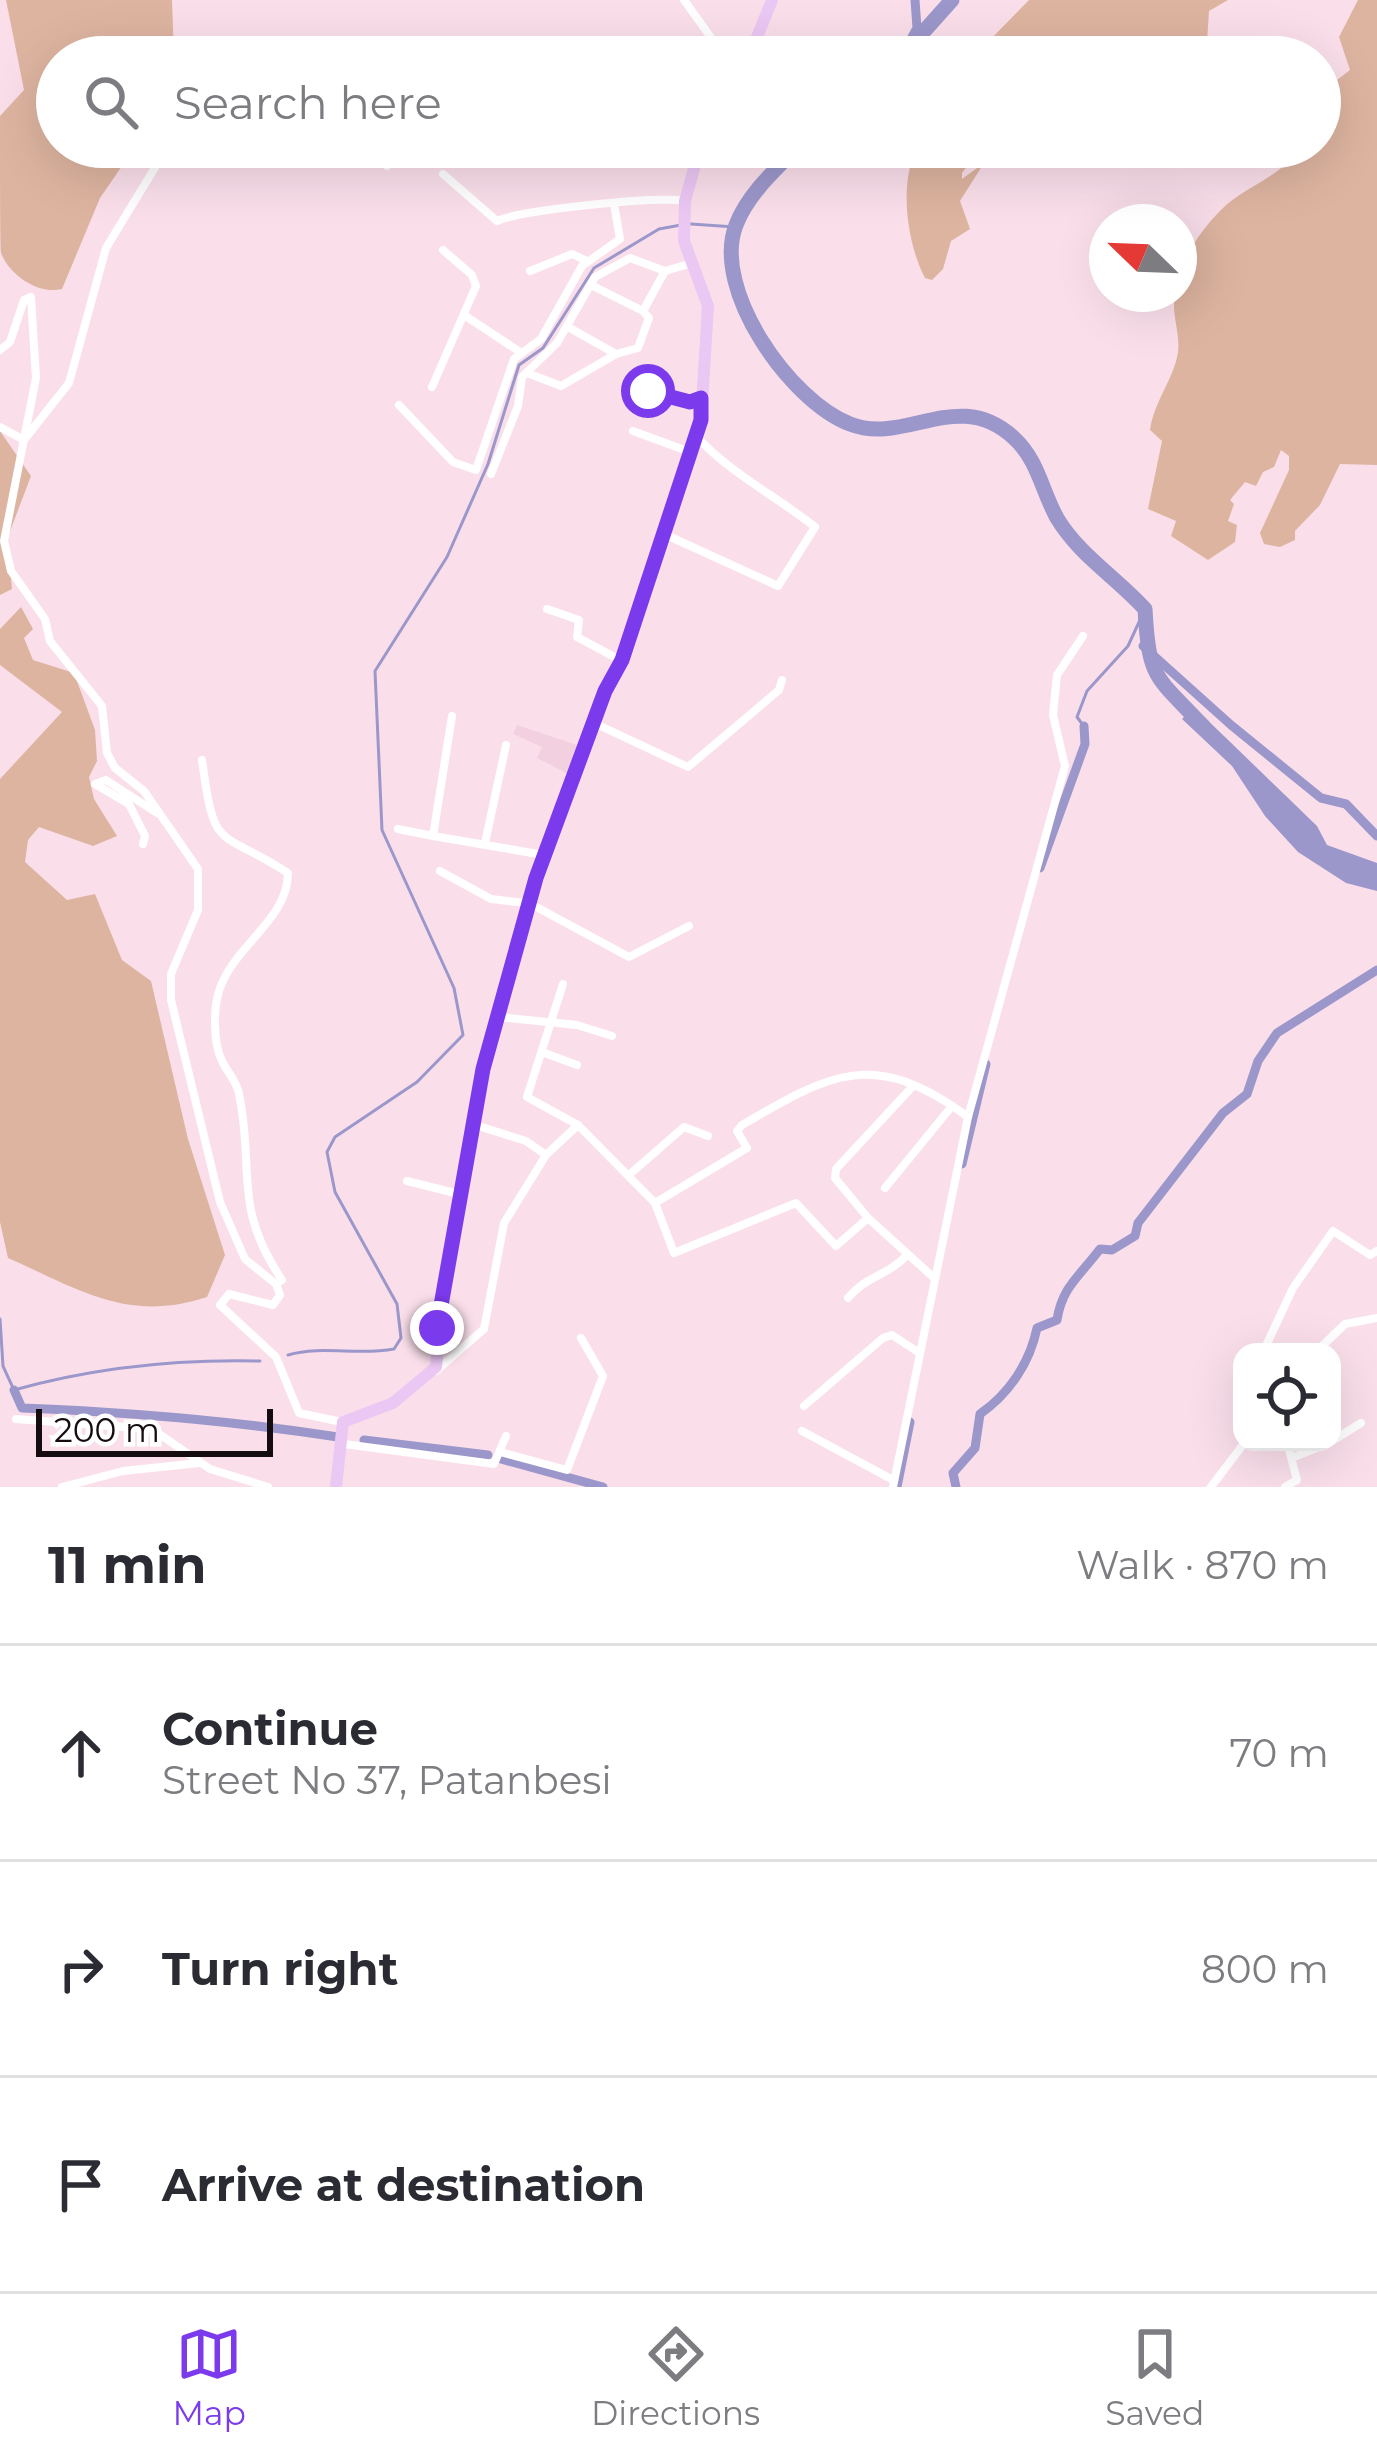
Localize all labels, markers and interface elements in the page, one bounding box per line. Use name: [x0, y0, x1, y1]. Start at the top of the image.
search box: [36, 36, 1341, 168]
icon: search: [78, 69, 144, 135]
text: Search here: [174, 75, 442, 130]
north arrow: [1089, 204, 1197, 312]
route start: [621, 364, 675, 418]
route end: [410, 1301, 464, 1355]
map controls: [1233, 1343, 1341, 1451]
button: locate: [1233, 1343, 1341, 1451]
scale bar: [36, 1403, 273, 1456]
text: 200 m: [54, 1410, 160, 1450]
text: 11 min: [48, 1534, 207, 1596]
text: Walk · 870 m: [1076, 1541, 1329, 1589]
text: Continue: [162, 1701, 378, 1756]
icon: ahead: [48, 1720, 114, 1786]
text: 70 m: [1229, 1729, 1329, 1777]
text: Street No 37, Patanbesi: [162, 1756, 612, 1804]
icon: right: [48, 1936, 114, 2002]
text: Turn right: [162, 1941, 398, 1996]
text: 800 m: [1201, 1945, 1329, 1993]
icon: arrive: [48, 2152, 114, 2218]
text: Arrive at destination: [162, 2157, 645, 2212]
tab: Map: [173, 2321, 246, 2433]
tab: Directions: [591, 2321, 760, 2433]
tab: Saved: [1105, 2321, 1204, 2433]

